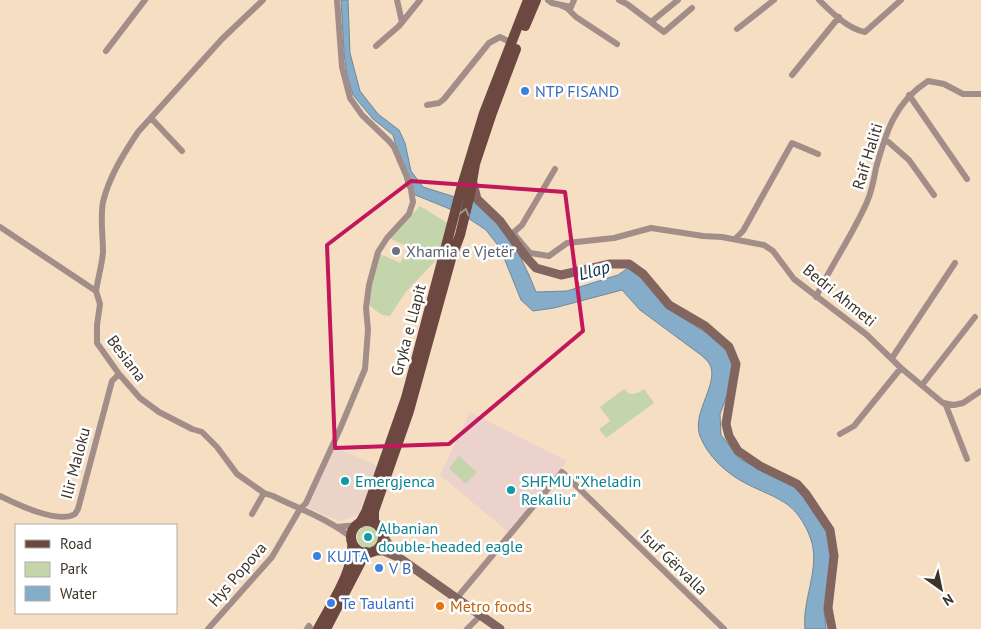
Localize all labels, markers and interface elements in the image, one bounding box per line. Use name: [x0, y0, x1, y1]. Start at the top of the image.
place label: NTP FISAND: [535, 81, 619, 101]
marker: NTP FISAND: [519, 85, 531, 97]
street label: Raif Haliti: [847, 120, 887, 192]
one-way arrow: [460, 208, 470, 216]
place label: Xhamia e Vjetër: [406, 241, 515, 261]
marker: Xhamia e Vjetër: [390, 245, 402, 257]
water label: Llap: [576, 255, 612, 285]
street label: Bedri Ahmeti: [799, 259, 881, 331]
street label: Gryka e Llapit: [386, 281, 430, 378]
street label: Besiana: [103, 331, 151, 385]
street label: Ilir Maloku: [56, 425, 94, 501]
place label: Emergjenca: [355, 471, 435, 491]
place label: SHFMU "Xheladin Rekaliu": [521, 471, 641, 509]
marker: Emergjenca: [339, 475, 351, 487]
marker: SHFMU "Xheladin Rekaliu": [505, 484, 517, 496]
place label: Albanian double-headed eagle: [378, 518, 523, 556]
legend: [15, 524, 178, 614]
street label: Isuf Gërvalla: [636, 525, 712, 599]
marker: Albanian double-headed eagle: [362, 531, 374, 543]
text: Road: [60, 534, 92, 553]
street label: Hys Popova: [204, 538, 270, 610]
place label: KUJTA: [327, 546, 370, 566]
marker: KUJTA: [311, 550, 323, 562]
place label: V B: [388, 558, 411, 578]
text: Park: [60, 559, 88, 578]
marker: V B: [373, 562, 385, 574]
north arrow: [916, 564, 966, 614]
text: Water: [60, 584, 97, 603]
text: N: [939, 590, 957, 610]
place label: Te Taulanti: [341, 593, 415, 613]
place label: Metro foods: [450, 596, 532, 616]
marker: Te Taulanti: [325, 597, 337, 609]
marker: Metro foods: [434, 600, 446, 612]

